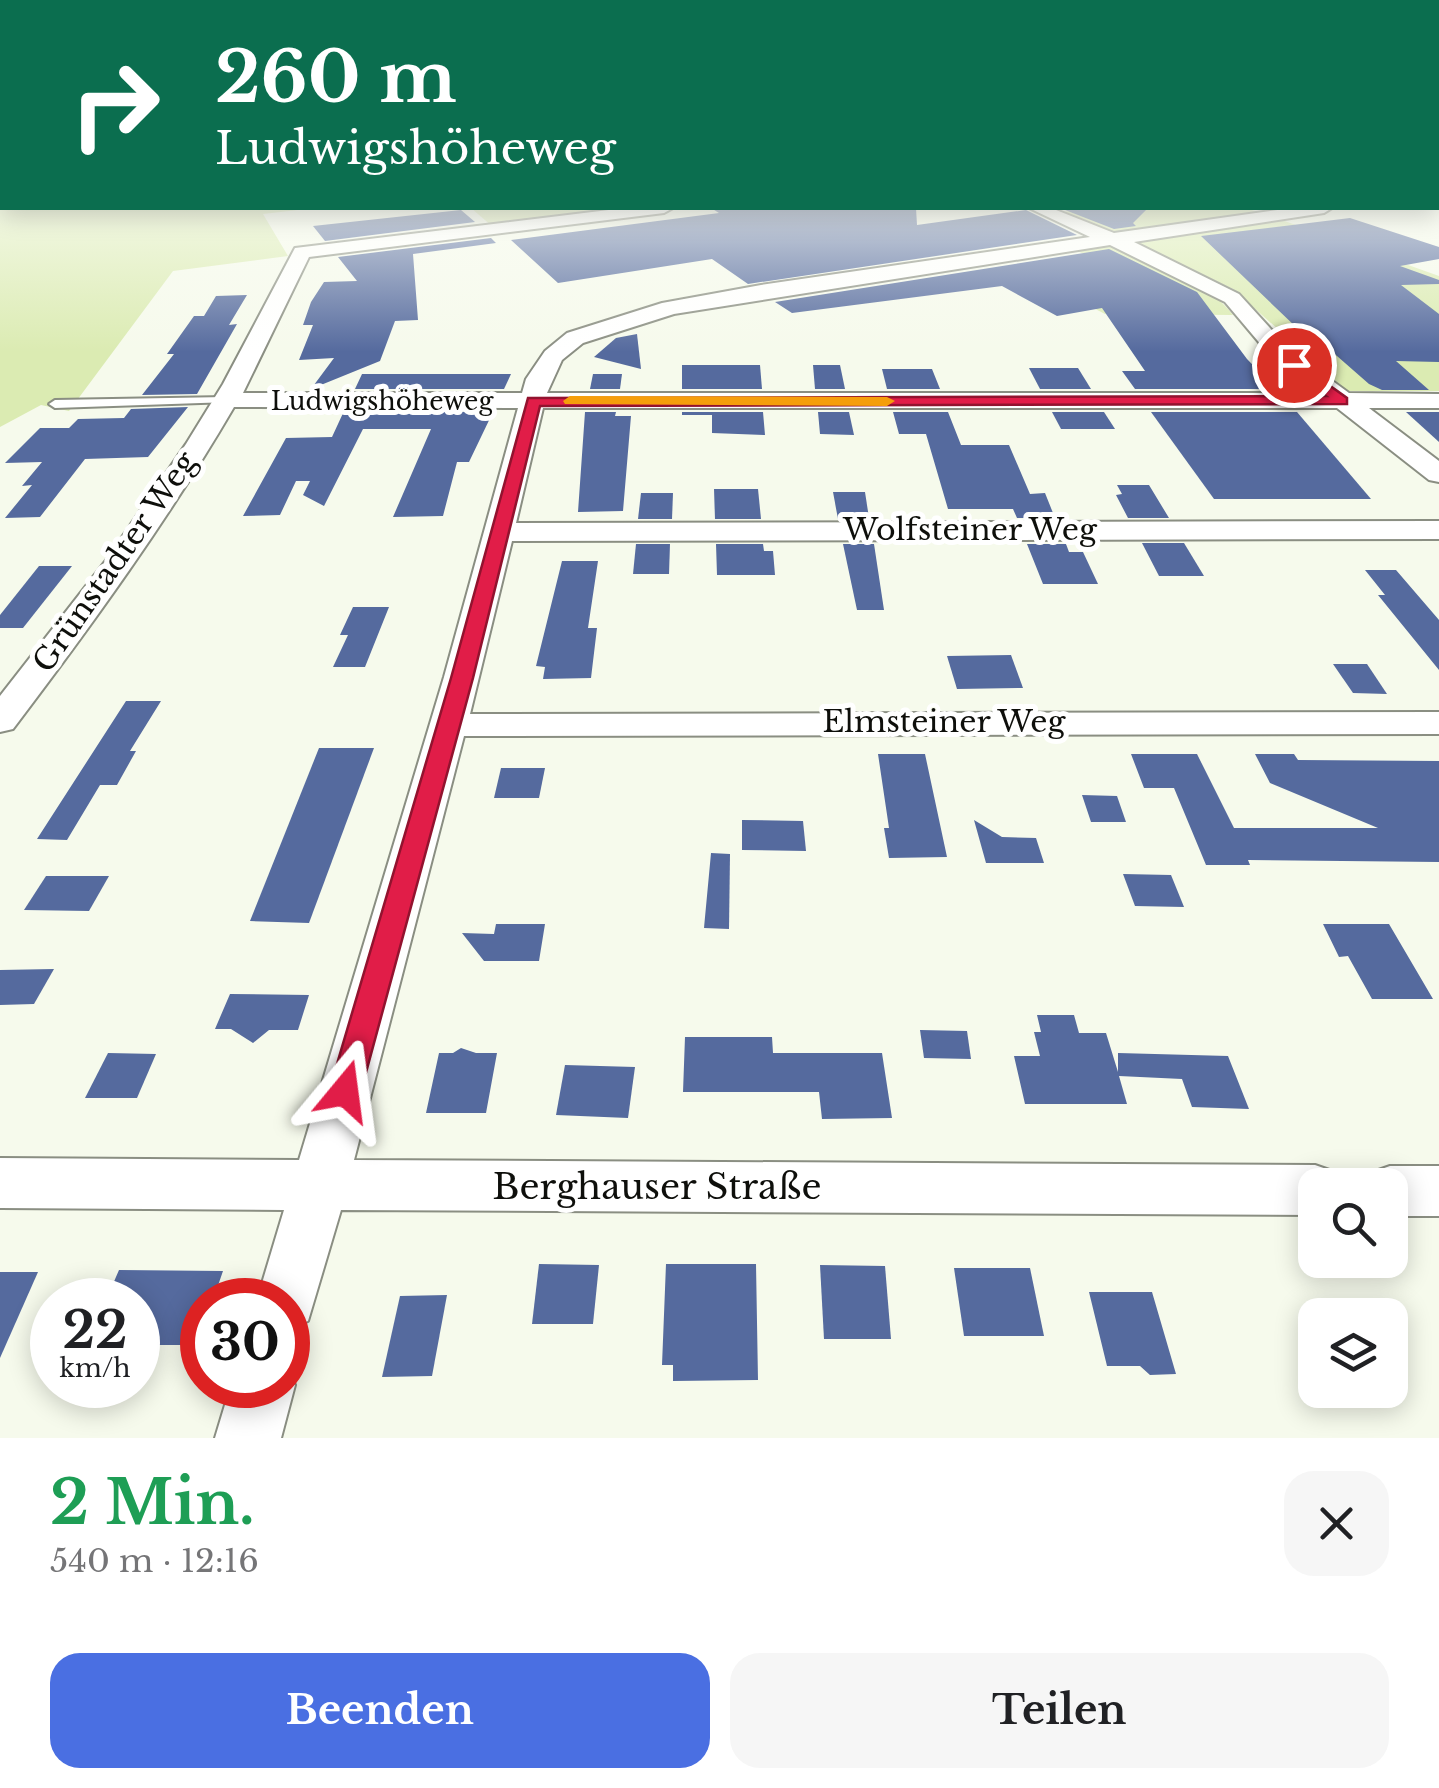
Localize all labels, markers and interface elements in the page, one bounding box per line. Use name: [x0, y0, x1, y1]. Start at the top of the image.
text: 260 m: [215, 34, 457, 121]
icon: right: [50, 40, 180, 170]
text: Ludwigshöheweg: [215, 120, 616, 176]
pin: [1252, 323, 1337, 408]
icon: arrive: [1267, 338, 1322, 393]
street label: Ludwigshöheweg: [271, 386, 494, 417]
street label: Grünstadter Weg: [25, 444, 205, 679]
street label: Wolfsteiner Weg: [842, 511, 1098, 548]
street label: Elmsteiner Weg: [822, 703, 1067, 740]
position arrow: [293, 1039, 397, 1143]
street label: Berghauser Straße: [493, 1165, 821, 1208]
map controls: [1298, 1168, 1408, 1408]
button: search: [1298, 1168, 1408, 1278]
speed limit sign: 30: [180, 1278, 310, 1408]
button: layers: [1298, 1298, 1408, 1408]
text: 22: [62, 1299, 128, 1362]
text: km/h: [60, 1353, 130, 1384]
text: 2 Min.: [50, 1466, 255, 1540]
button: close: [1284, 1471, 1389, 1576]
text: 540 m · 12:16: [50, 1541, 259, 1581]
button: Beenden: [50, 1653, 710, 1768]
button: Teilen: [730, 1653, 1389, 1768]

